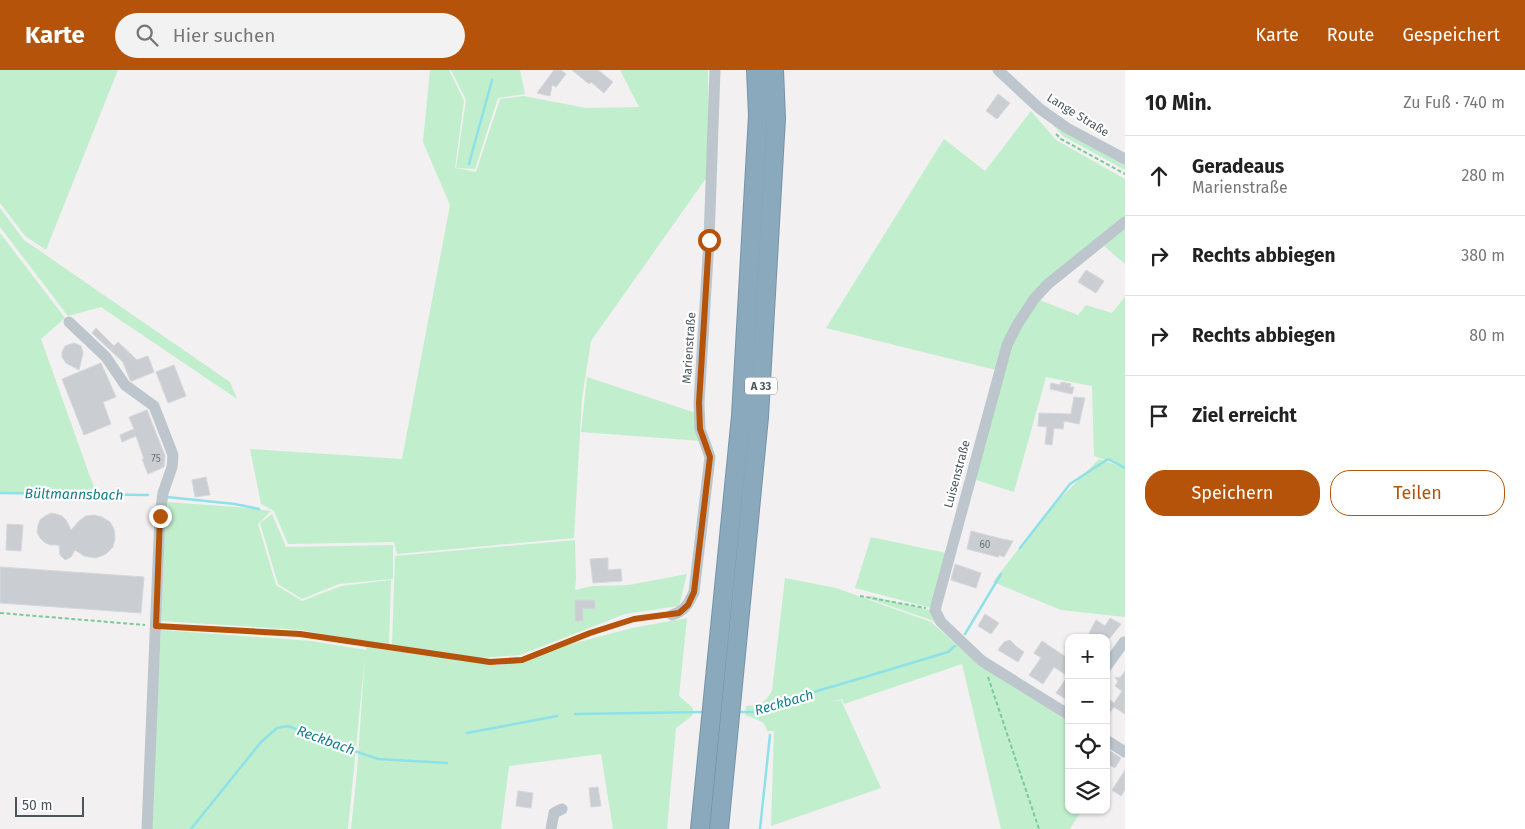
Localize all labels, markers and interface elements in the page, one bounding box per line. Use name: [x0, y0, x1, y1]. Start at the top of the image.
search box: [115, 13, 465, 58]
text: Karte: [25, 21, 85, 49]
icon: search: [133, 21, 161, 49]
text: Hier suchen: [173, 24, 275, 47]
text: Karte: [1256, 24, 1299, 46]
text: Route: [1327, 24, 1374, 46]
text: Gespeichert: [1402, 24, 1500, 46]
street label: Lange Straße: [1044, 90, 1112, 140]
text: 10 Min.: [1145, 90, 1212, 116]
text: Zu Fuß · 740 m: [1403, 93, 1505, 112]
text: Geradeaus: [1192, 155, 1284, 178]
icon: ahead: [1145, 162, 1173, 190]
text: 280 m: [1461, 166, 1505, 185]
text: Marienstraße: [1192, 178, 1288, 197]
route start: [698, 229, 721, 252]
icon: right: [1145, 242, 1173, 270]
text: Rechts abbiegen: [1192, 244, 1335, 267]
text: 380 m: [1461, 246, 1505, 265]
street label: Marienstraße: [680, 312, 698, 384]
icon: right: [1145, 322, 1173, 350]
text: Rechts abbiegen: [1192, 324, 1335, 347]
text: 80 m: [1469, 326, 1505, 345]
road number: A 33: [745, 378, 777, 394]
icon: arrive: [1145, 402, 1173, 430]
text: Ziel erreicht: [1192, 404, 1297, 427]
street label: Luisenstraße: [941, 439, 973, 509]
house number: 75: [151, 453, 161, 465]
button: Speichern: [1145, 470, 1320, 516]
button: Teilen: [1330, 470, 1505, 516]
water label: Bültmannsbach: [24, 485, 124, 504]
route end: [149, 505, 172, 528]
house number: 60: [980, 539, 991, 551]
map controls: [1065, 634, 1110, 814]
button: +: [1065, 634, 1110, 679]
button: −: [1065, 679, 1110, 724]
water label: Reckbach: [753, 686, 816, 719]
water label: Reckbach: [295, 722, 357, 759]
button: locate: [1065, 724, 1110, 769]
button: layers: [1065, 769, 1110, 814]
scale bar: [15, 794, 84, 817]
text: 50 m: [22, 797, 53, 814]

